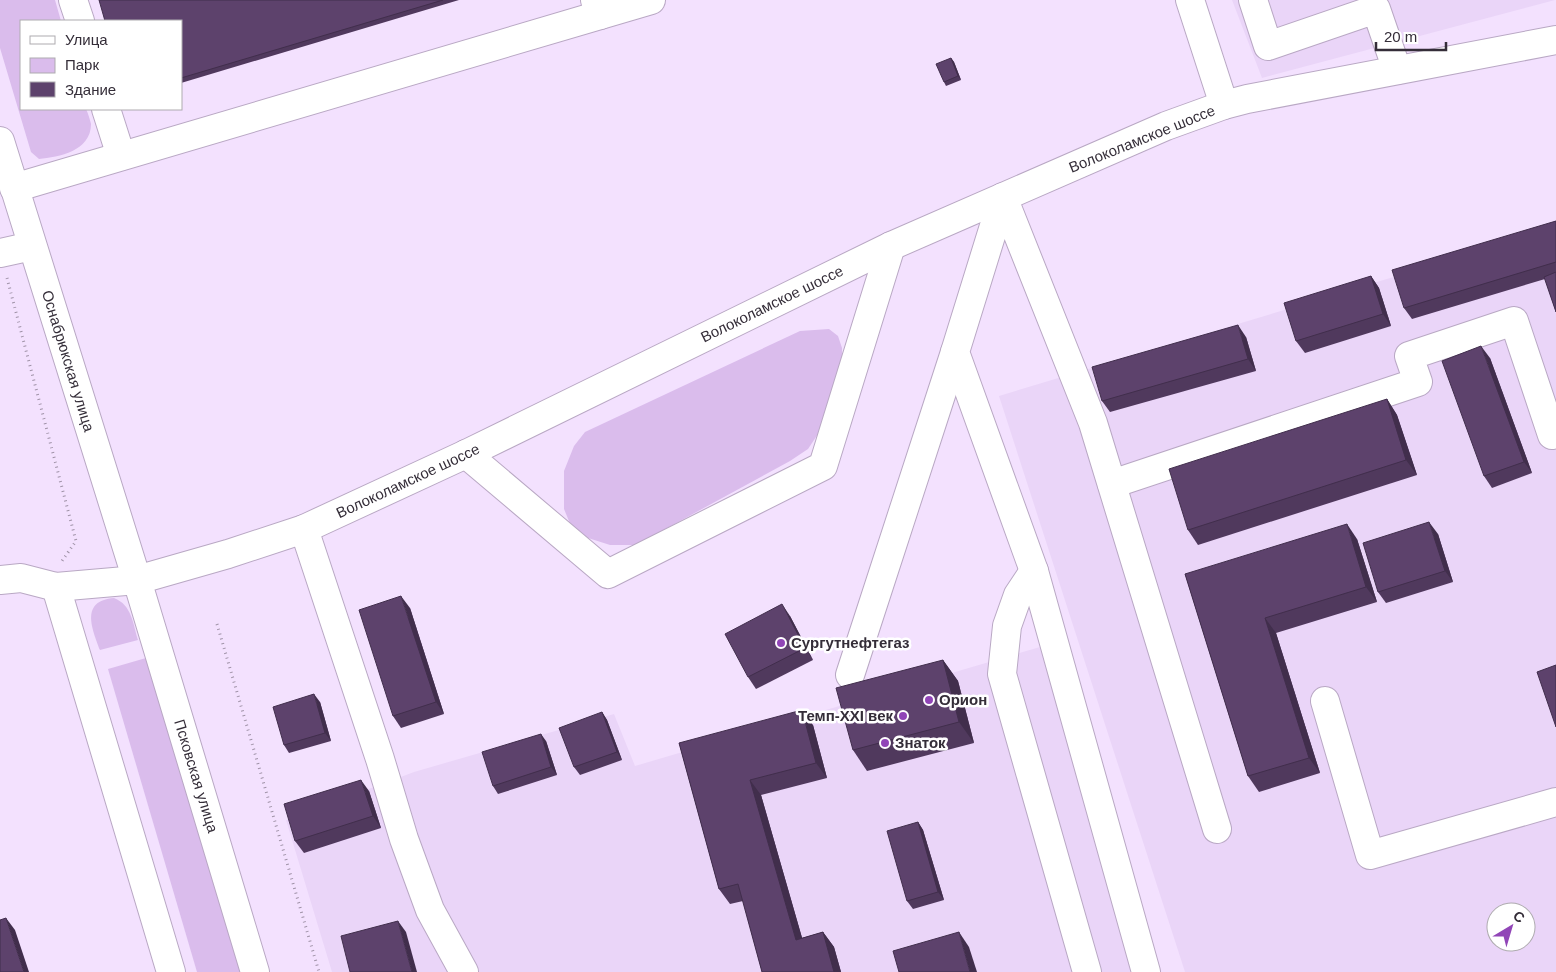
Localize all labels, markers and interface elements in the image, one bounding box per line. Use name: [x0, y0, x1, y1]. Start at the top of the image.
legend: [20, 20, 182, 110]
scale bar: [1376, 20, 1446, 52]
text: 20 m: [1384, 28, 1417, 45]
text: Улица: [65, 31, 108, 48]
text: Парк: [65, 56, 99, 73]
text: Здание: [65, 81, 116, 98]
street label: Волоколамское шоссе: [1066, 101, 1217, 176]
street label: Волоколамское шоссе: [698, 262, 846, 345]
street label: Оснабрюкская улица: [39, 288, 98, 434]
street label: Волоколамское шоссе: [333, 440, 482, 521]
place label: Сургутнефтегаз: [791, 634, 910, 651]
marker: Сургутнефтегаз: [775, 637, 787, 649]
place label: Орион: [939, 691, 987, 708]
marker: Орион: [923, 694, 935, 706]
place label: Темп-XXI век: [798, 707, 893, 724]
marker: Темп-XXI век: [897, 710, 909, 722]
street label: Псковская улица: [171, 717, 222, 835]
place label: Знаток: [895, 734, 946, 751]
marker: Знаток: [879, 737, 891, 749]
north arrow: [1486, 902, 1536, 952]
text: С: [1510, 907, 1528, 926]

